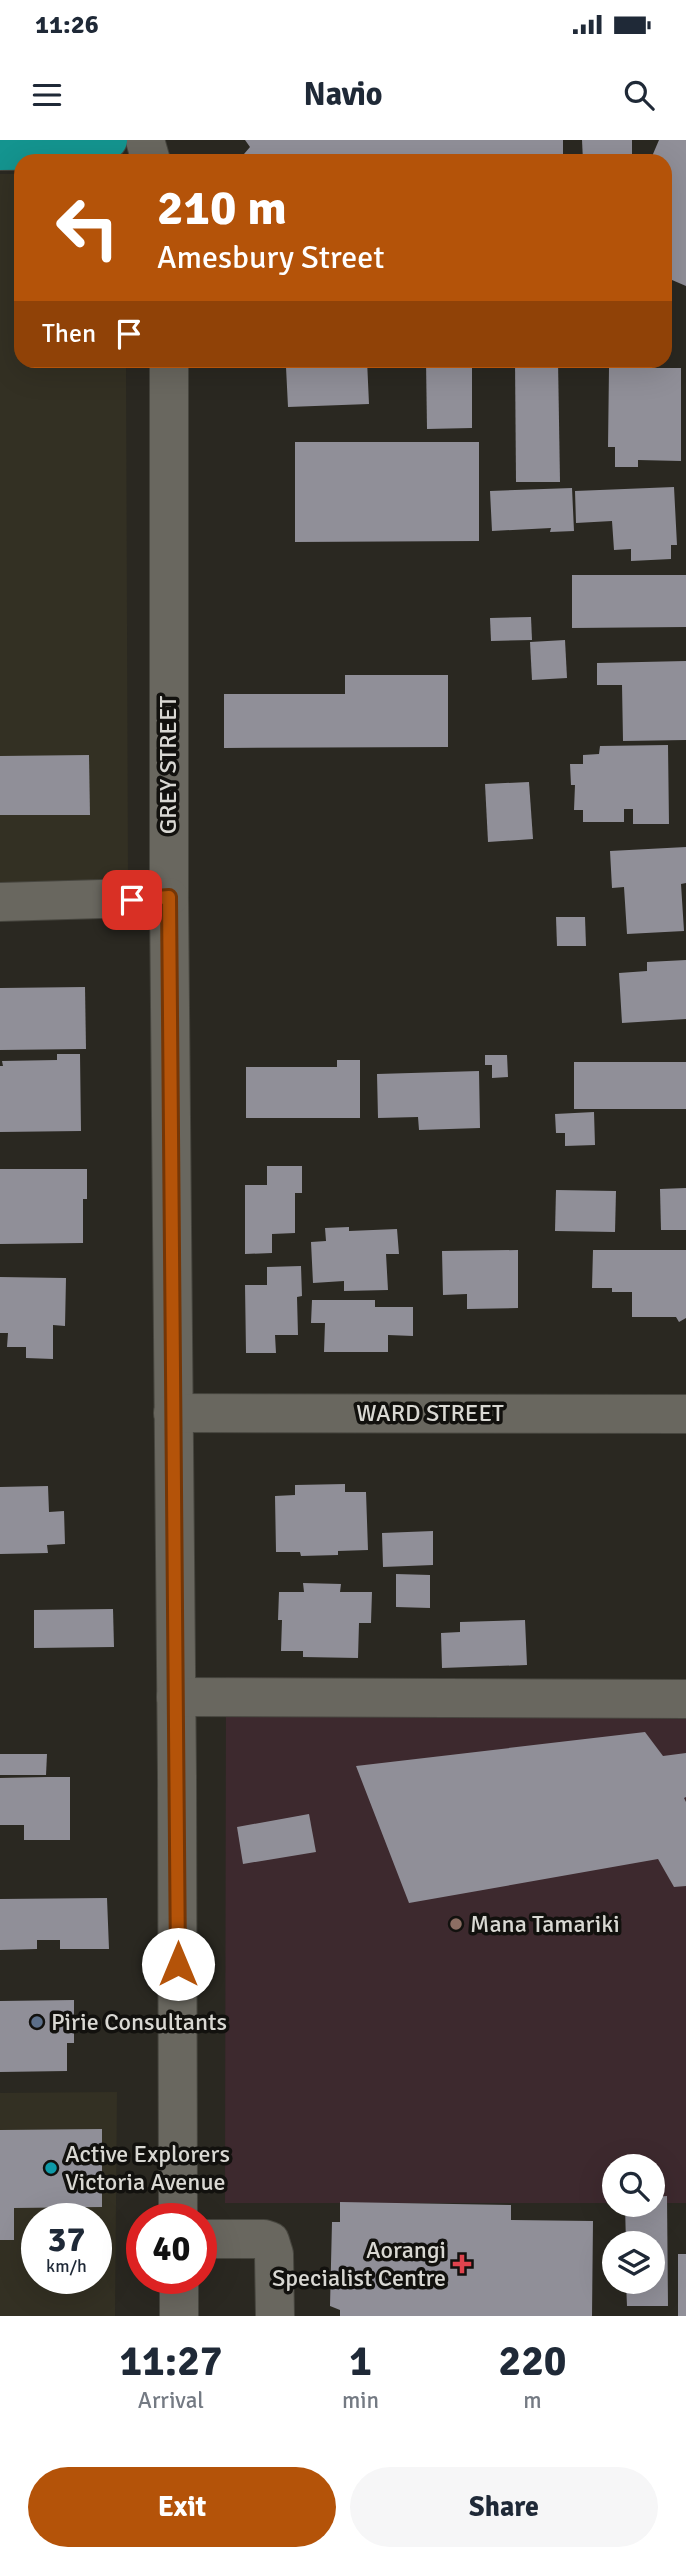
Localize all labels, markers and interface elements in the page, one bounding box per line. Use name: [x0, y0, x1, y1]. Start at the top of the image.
text: 11:26: [35, 9, 99, 41]
text: Navio: [303, 75, 383, 114]
icon: menu: [28, 76, 66, 114]
icon: search: [620, 76, 658, 114]
text: 210 m: [157, 178, 287, 238]
icon: left: [42, 182, 133, 273]
text: Amesbury Street: [157, 238, 384, 277]
icon: arrive: [110, 315, 148, 353]
text: Then: [42, 318, 96, 350]
street label: GREY STREET: [153, 695, 183, 834]
pin: [102, 870, 162, 930]
icon: arrive: [113, 881, 151, 919]
street label: WARD STREET: [356, 1398, 504, 1428]
place label: Mana Tamariki: [470, 1909, 620, 1939]
marker: Mana Tamariki: [448, 1916, 464, 1932]
position arrow: [141, 1927, 215, 2001]
place label: Pirie Consultants: [51, 2007, 227, 2037]
marker: Pirie Consultants: [29, 2014, 45, 2030]
place label: Active Explorers Victoria Avenue: [65, 2139, 230, 2197]
map controls: [602, 2154, 665, 2294]
button: search: [602, 2154, 665, 2217]
marker: Active Explorers Victoria Avenue: [43, 2160, 59, 2176]
speed limit sign: 40: [126, 2203, 217, 2294]
text: 37: [48, 2218, 85, 2261]
button: layers: [602, 2231, 665, 2294]
place label: Aorangi Specialist Centre: [272, 2235, 446, 2293]
marker: Aorangi Specialist Centre: [452, 2254, 472, 2274]
text: km/h: [46, 2255, 87, 2277]
text: 11:27: [119, 2336, 223, 2387]
text: 1: [349, 2336, 372, 2387]
text: 220: [498, 2336, 567, 2387]
text: Arrival: [138, 2386, 204, 2415]
text: min: [342, 2386, 379, 2415]
text: m: [523, 2386, 542, 2415]
button: Exit: [28, 2467, 336, 2547]
button: Share: [350, 2467, 658, 2547]

